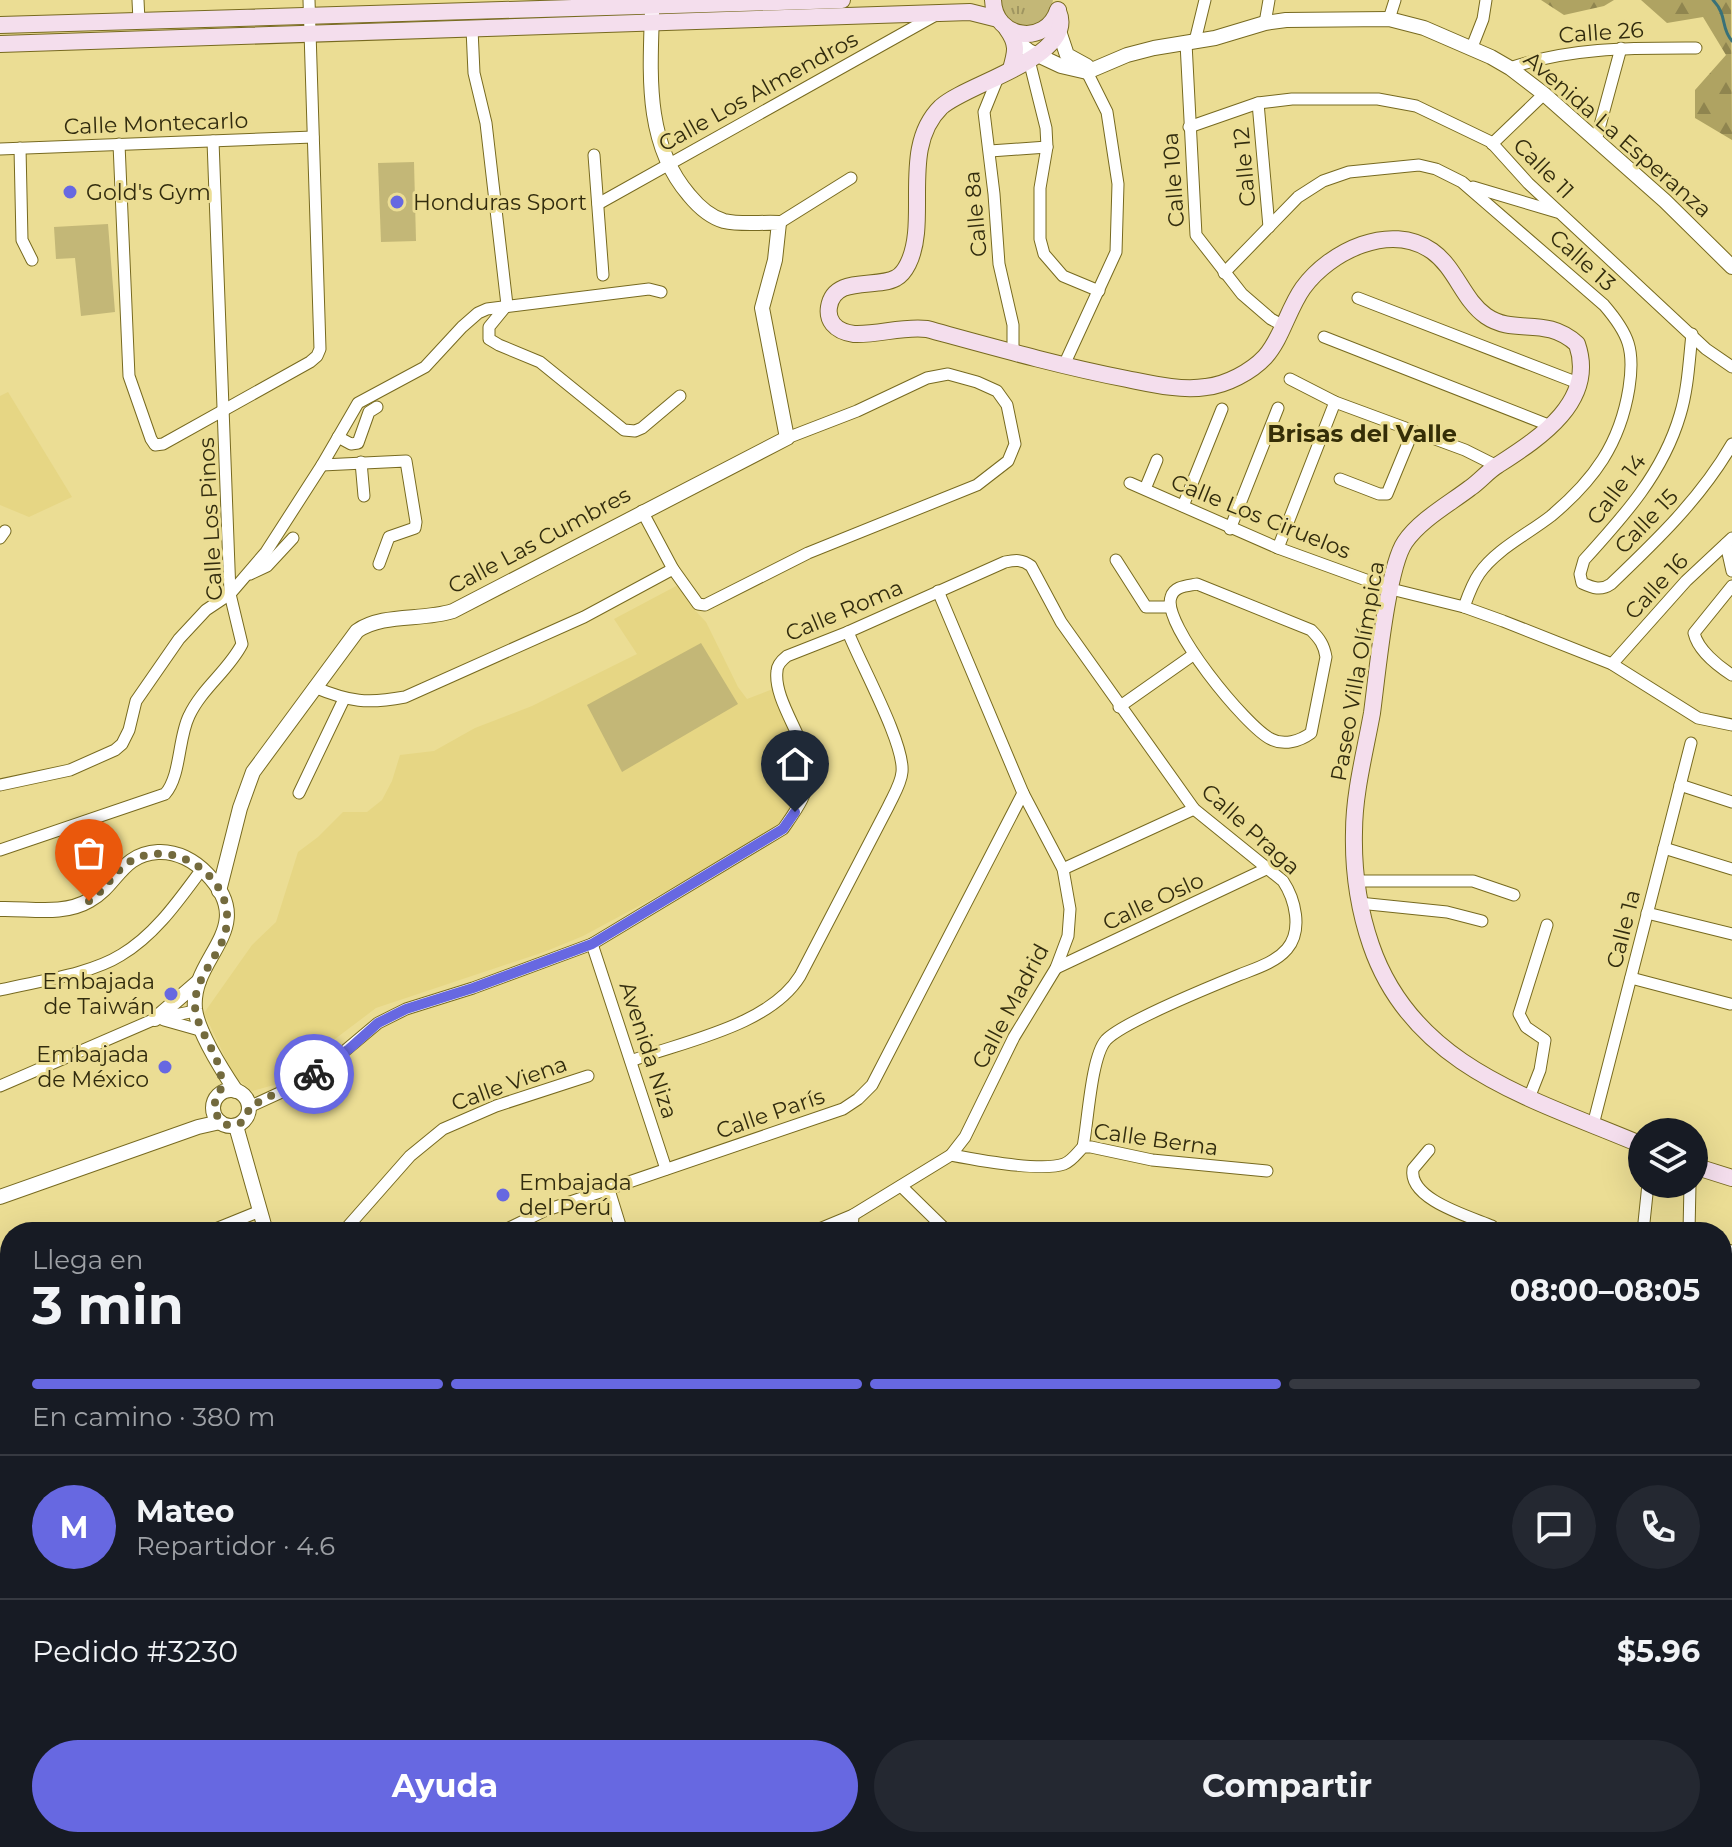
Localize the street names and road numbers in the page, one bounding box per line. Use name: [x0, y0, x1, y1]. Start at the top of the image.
street label: Calle 26: [1558, 16, 1644, 49]
street label: Calle Los Almendros: [654, 25, 863, 157]
street label: Avenida La Esperanza: [1518, 46, 1717, 223]
street label: Calle Montecarlo: [63, 107, 249, 140]
street label: Calle 12: [1228, 126, 1261, 208]
street label: Calle 10a: [1157, 132, 1190, 228]
street label: Calle 11: [1508, 132, 1580, 204]
street label: Calle 8a: [958, 170, 993, 258]
street label: Calle 13: [1544, 224, 1621, 297]
street label: Calle Los Pinos: [193, 436, 228, 601]
street label: Calle 14: [1581, 448, 1652, 530]
street label: Calle Los Ciruelos: [1167, 468, 1355, 565]
street label: Calle Las Cumbres: [443, 481, 635, 600]
street label: Calle 15: [1609, 483, 1684, 559]
street label: Calle 16: [1619, 548, 1694, 625]
street label: Paseo Villa Olímpica: [1325, 559, 1390, 783]
street label: Calle Roma: [781, 574, 907, 647]
street label: Calle Praga: [1196, 778, 1306, 881]
street label: Calle Oslo: [1098, 866, 1208, 937]
street label: Calle 1a: [1601, 887, 1646, 971]
street label: Calle Madrid: [966, 939, 1055, 1073]
street label: Avenida Niza: [614, 978, 683, 1122]
street label: Calle Viena: [448, 1050, 571, 1117]
street label: Calle París: [712, 1082, 828, 1145]
street label: Calle Berna: [1092, 1117, 1220, 1162]

